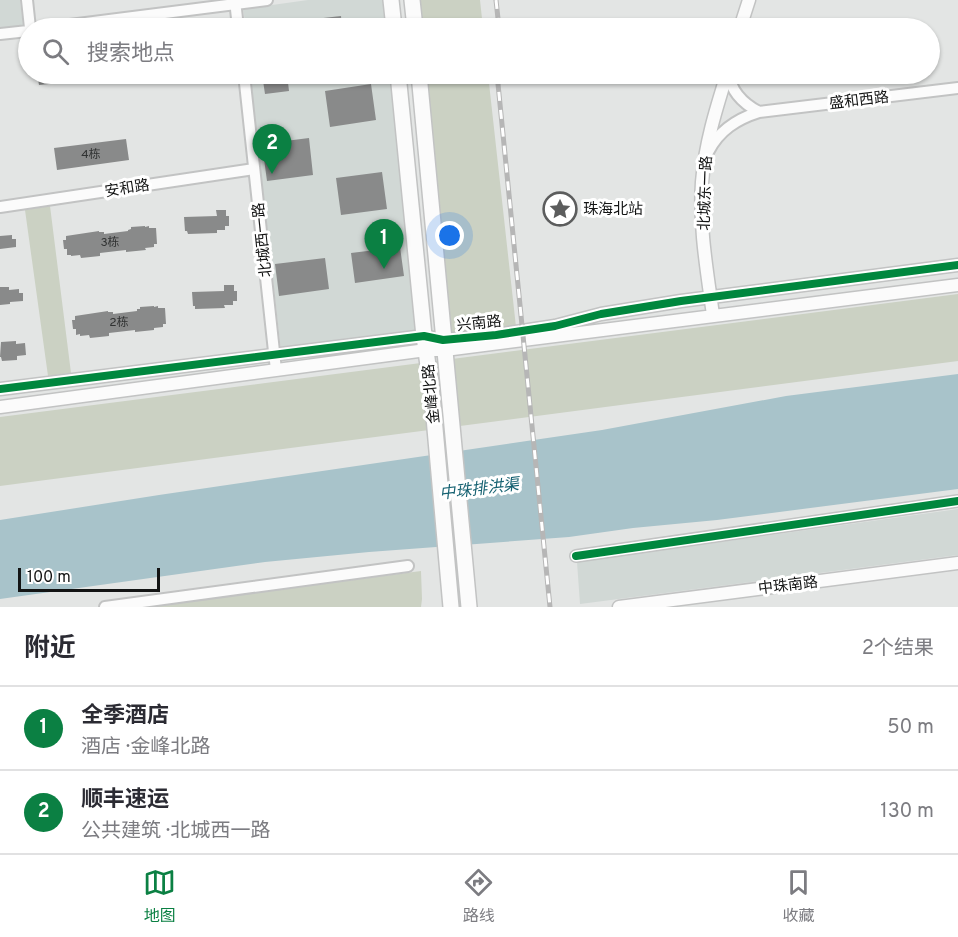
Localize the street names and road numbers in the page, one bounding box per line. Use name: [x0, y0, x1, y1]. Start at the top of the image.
street label: 盛和西路: [828, 87, 890, 115]
street label: 北城东一路: [695, 155, 717, 231]
street label: 安和路: [104, 177, 151, 202]
street label: 北城西一路: [249, 202, 277, 278]
street label: 兴南路: [456, 313, 503, 336]
street label: 金峰北路: [419, 363, 445, 425]
street label: 中珠南路: [757, 573, 819, 600]

